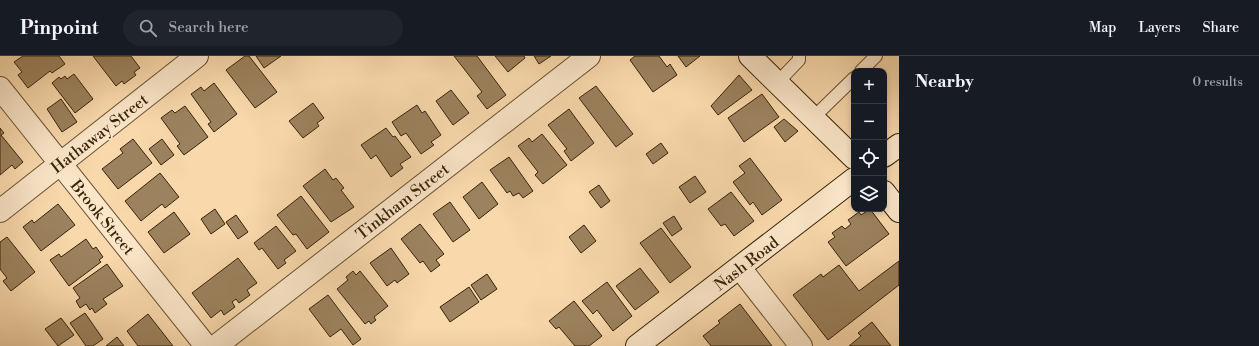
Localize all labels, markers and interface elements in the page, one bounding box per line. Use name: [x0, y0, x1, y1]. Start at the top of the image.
search box: [123, 10, 403, 46]
text: Pinpoint: [20, 16, 99, 40]
icon: search: [137, 17, 159, 39]
text: Search here: [169, 18, 249, 37]
text: Map: [1089, 19, 1116, 37]
text: Layers: [1138, 19, 1181, 37]
text: Share: [1203, 19, 1239, 37]
map controls: [851, 68, 887, 212]
button: +: [851, 68, 887, 104]
text: Nearby: [915, 71, 974, 93]
text: 0 results: [1192, 74, 1243, 90]
street label: Hathaway Street: [47, 89, 153, 178]
button: −: [851, 104, 887, 140]
button: locate: [851, 140, 887, 176]
street label: Tinkham Street: [352, 159, 453, 244]
street label: Brook Street: [65, 175, 139, 260]
button: layers: [851, 176, 887, 212]
street label: Nash Road: [710, 232, 783, 295]

